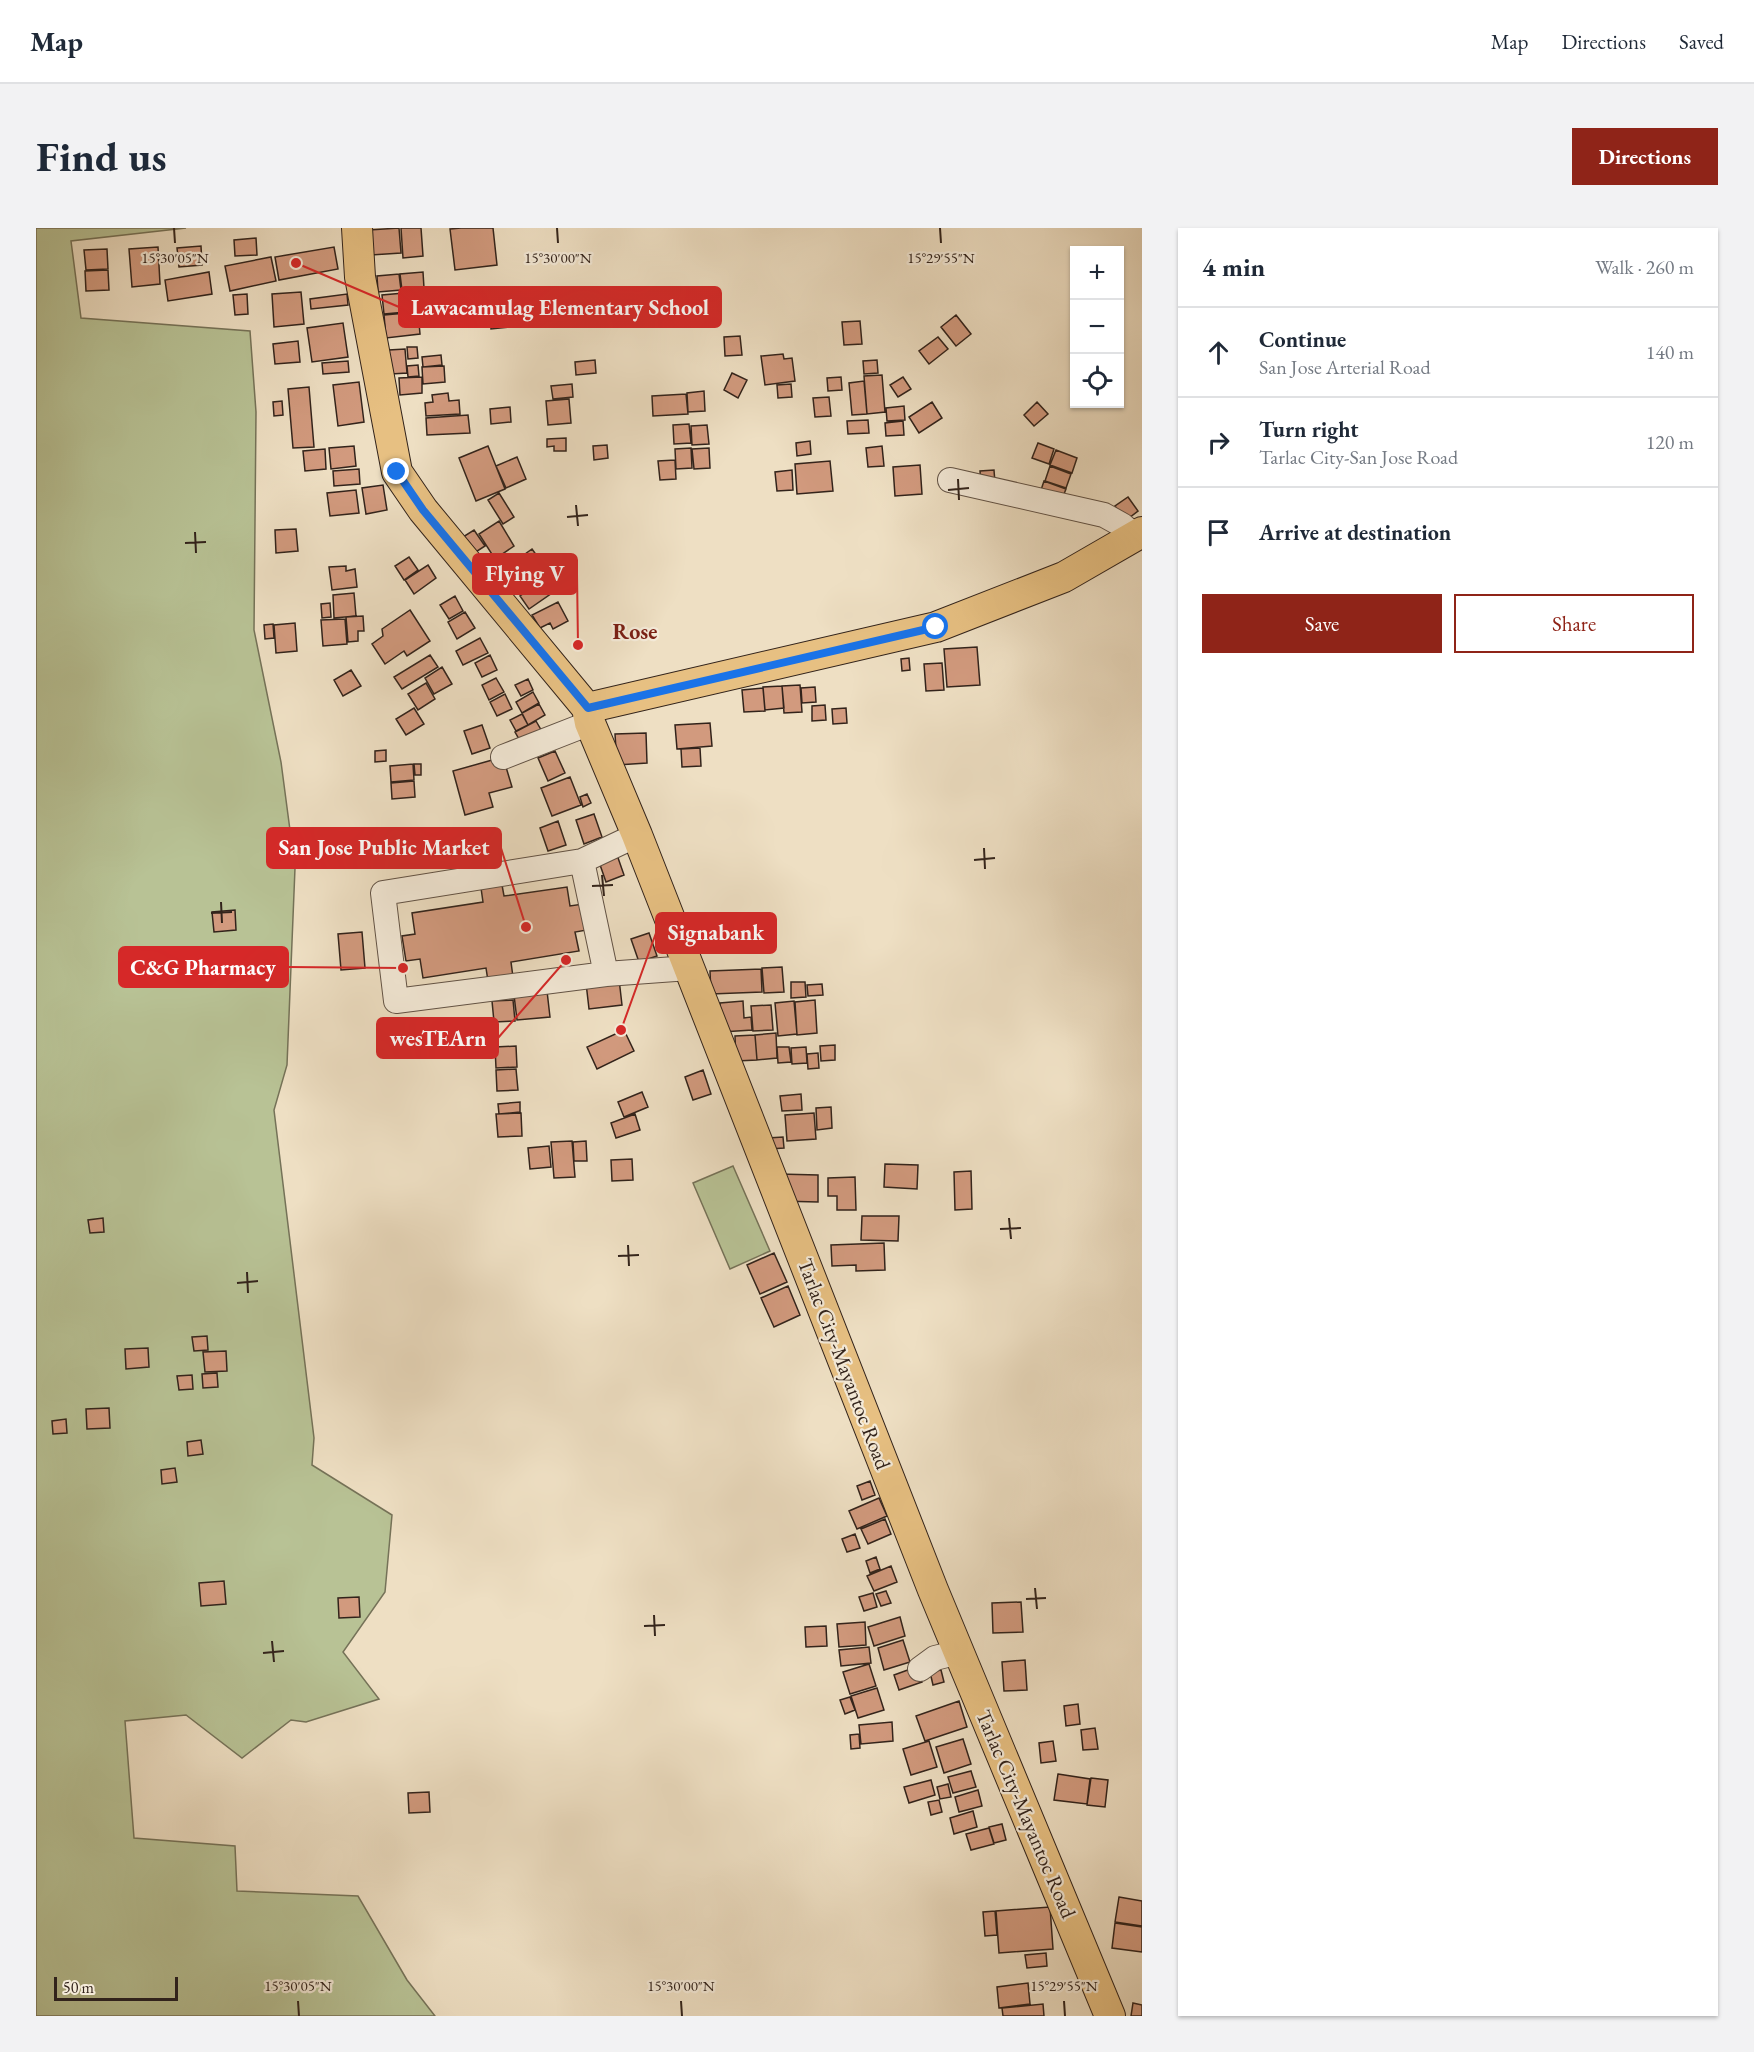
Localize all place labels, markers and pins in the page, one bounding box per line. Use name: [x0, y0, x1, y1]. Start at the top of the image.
callout: Lawacamulag Elementary School: [399, 287, 721, 327]
callout: Flying V: [473, 554, 577, 594]
callout: San Jose Public Market: [267, 828, 501, 868]
callout: Signabank: [656, 913, 776, 953]
callout: C&G Pharmacy: [119, 947, 288, 987]
callout: wesTEArn: [377, 1018, 498, 1058]

